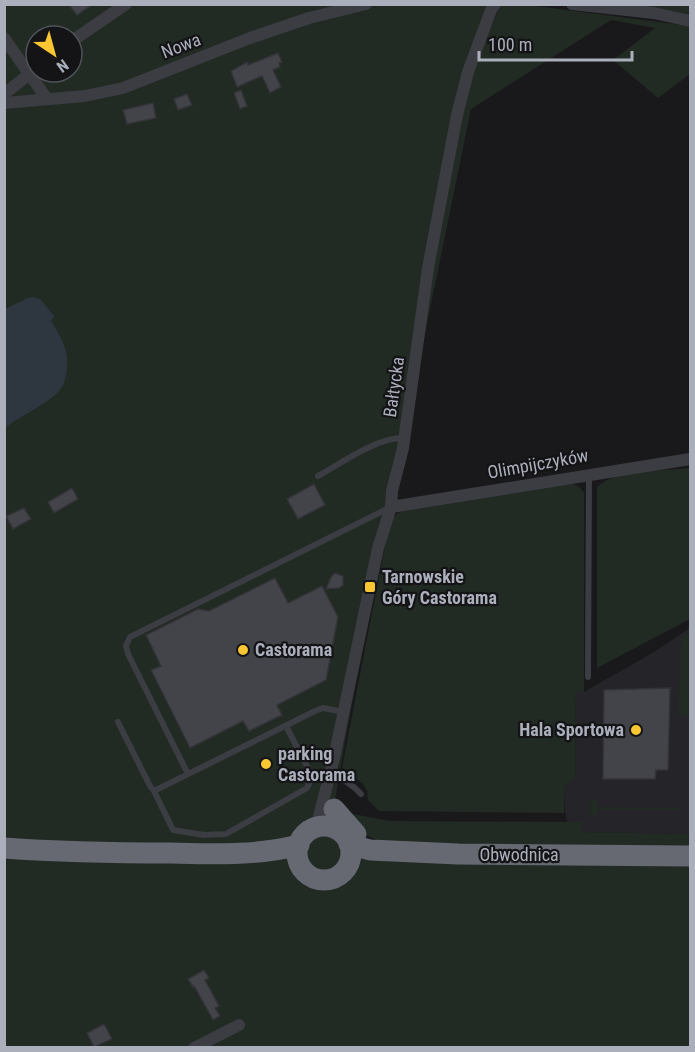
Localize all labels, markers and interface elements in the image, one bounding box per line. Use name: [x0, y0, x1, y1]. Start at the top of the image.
north arrow: [24, 24, 84, 84]
scale bar: [479, 24, 632, 62]
street label: Nowa: [158, 28, 203, 63]
text: 100 m: [488, 34, 532, 55]
text: N: [53, 55, 72, 76]
street label: Bałtycka: [379, 355, 408, 418]
street label: Olimpijczyków: [486, 444, 590, 483]
place label: Tarnowskie Góry Castorama: [382, 566, 497, 608]
marker: Tarnowskie Góry Castorama: [363, 580, 377, 594]
place label: Castorama: [255, 639, 332, 660]
marker: Castorama: [236, 643, 250, 657]
place label: Hala Sportowa: [519, 719, 624, 740]
marker: Hala Sportowa: [629, 723, 643, 737]
place label: parking Castorama: [278, 743, 355, 785]
marker: parking Castorama: [259, 757, 273, 771]
street label: Obwodnica: [479, 844, 559, 865]

